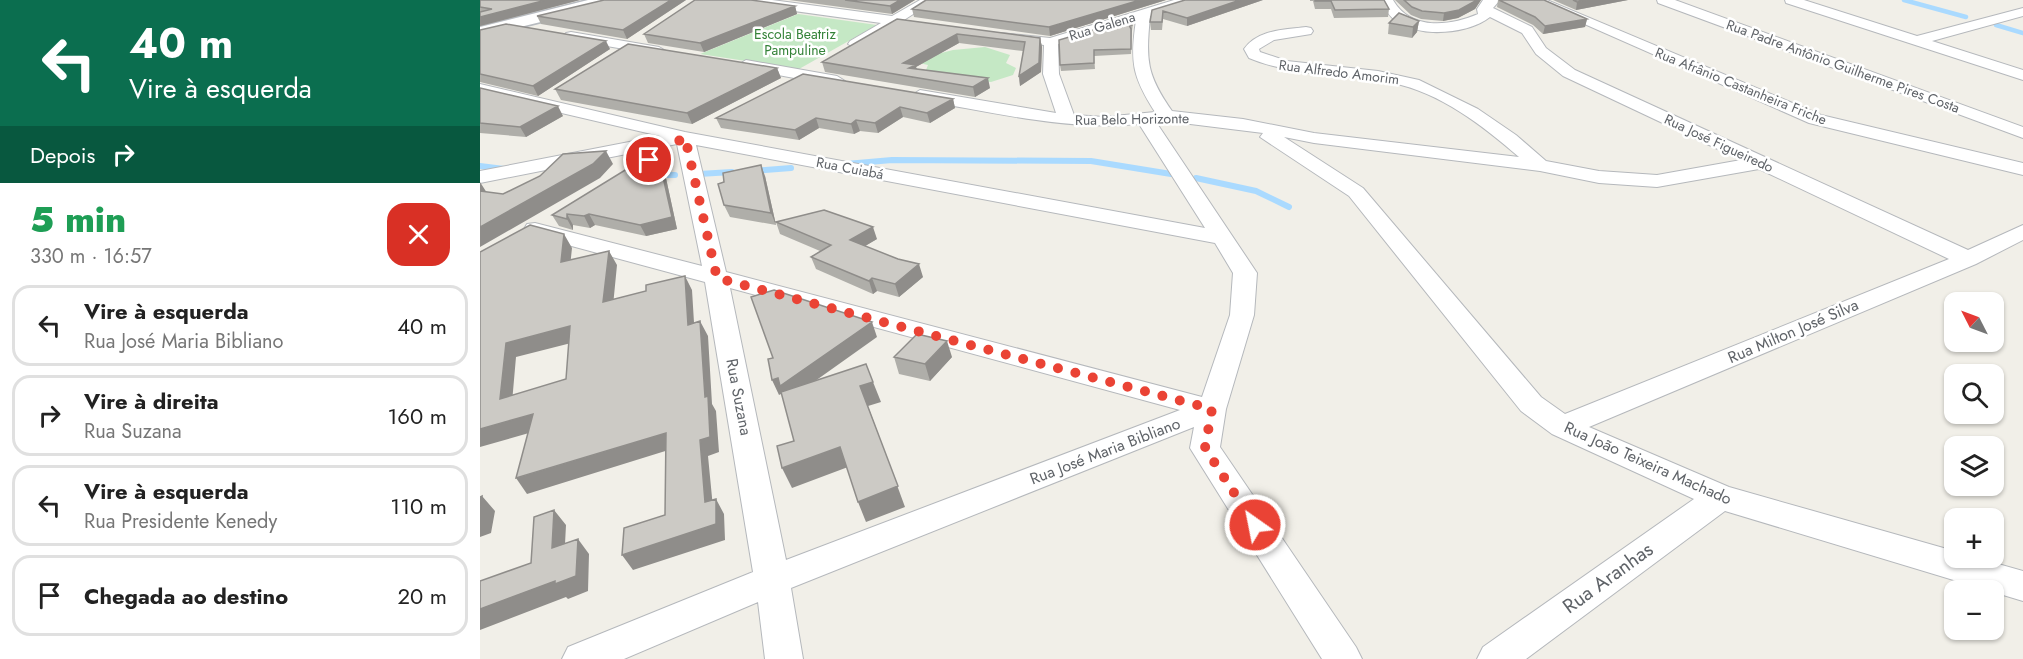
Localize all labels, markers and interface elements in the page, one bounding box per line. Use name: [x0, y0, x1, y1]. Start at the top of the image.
street label: Rua Galena: [1066, 6, 1138, 46]
text: 40 m: [129, 13, 233, 74]
street label: Rua Padre Antônio Guilherme Pires Costa: [1723, 14, 1963, 118]
icon: left: [30, 24, 108, 102]
park label: Escola Beatriz Pampuline: [754, 24, 836, 60]
street label: Rua Afrânio Castanheira Friche: [1652, 42, 1830, 130]
street label: Rua Alfredo Amorim: [1278, 55, 1400, 89]
text: Vire à esquerda: [129, 69, 312, 108]
street label: Rua Belo Horizonte: [1075, 108, 1189, 130]
street label: Rua José Figueiredo: [1661, 109, 1777, 177]
pin: [623, 134, 674, 185]
icon: right: [107, 138, 140, 171]
text: Depois: [30, 139, 95, 171]
icon: arrive: [632, 143, 665, 176]
street label: Rua Cuiabá: [815, 152, 885, 184]
text: 5 min: [30, 193, 126, 245]
button: close: [387, 203, 450, 266]
text: 330 m · 16:57: [30, 242, 152, 271]
north arrow: [1944, 292, 2004, 352]
map controls: [1944, 292, 2004, 640]
street label: Rua Milton José Silva: [1724, 293, 1862, 369]
text: Vire à esquerda: [84, 295, 249, 327]
icon: left: [33, 309, 66, 342]
text: 40 m: [397, 310, 447, 342]
text: Rua José Maria Bibliano: [84, 327, 284, 356]
street label: Rua Suzana: [720, 356, 758, 438]
button: search: [1944, 364, 2004, 424]
text: Vire à direita: [84, 385, 219, 417]
icon: right: [33, 399, 66, 432]
text: 160 m: [387, 400, 447, 432]
street label: Rua José Maria Bibliano: [1026, 412, 1184, 490]
street label: Rua João Teixeira Machado: [1561, 416, 1736, 510]
text: Rua Suzana: [84, 417, 182, 446]
button: layers: [1944, 436, 2004, 496]
text: Vire à esquerda: [84, 475, 249, 507]
icon: left: [33, 489, 66, 522]
text: 110 m: [390, 490, 447, 522]
position arrow: [1223, 493, 1287, 557]
text: Rua Presidente Kenedy: [84, 507, 277, 536]
button: +: [1944, 508, 2004, 568]
street label: Rua Aranhas: [1557, 535, 1659, 621]
icon: arrive: [33, 579, 66, 612]
text: Chegada ao destino: [84, 580, 288, 612]
text: 20 m: [398, 580, 447, 612]
button: −: [1944, 580, 2004, 640]

